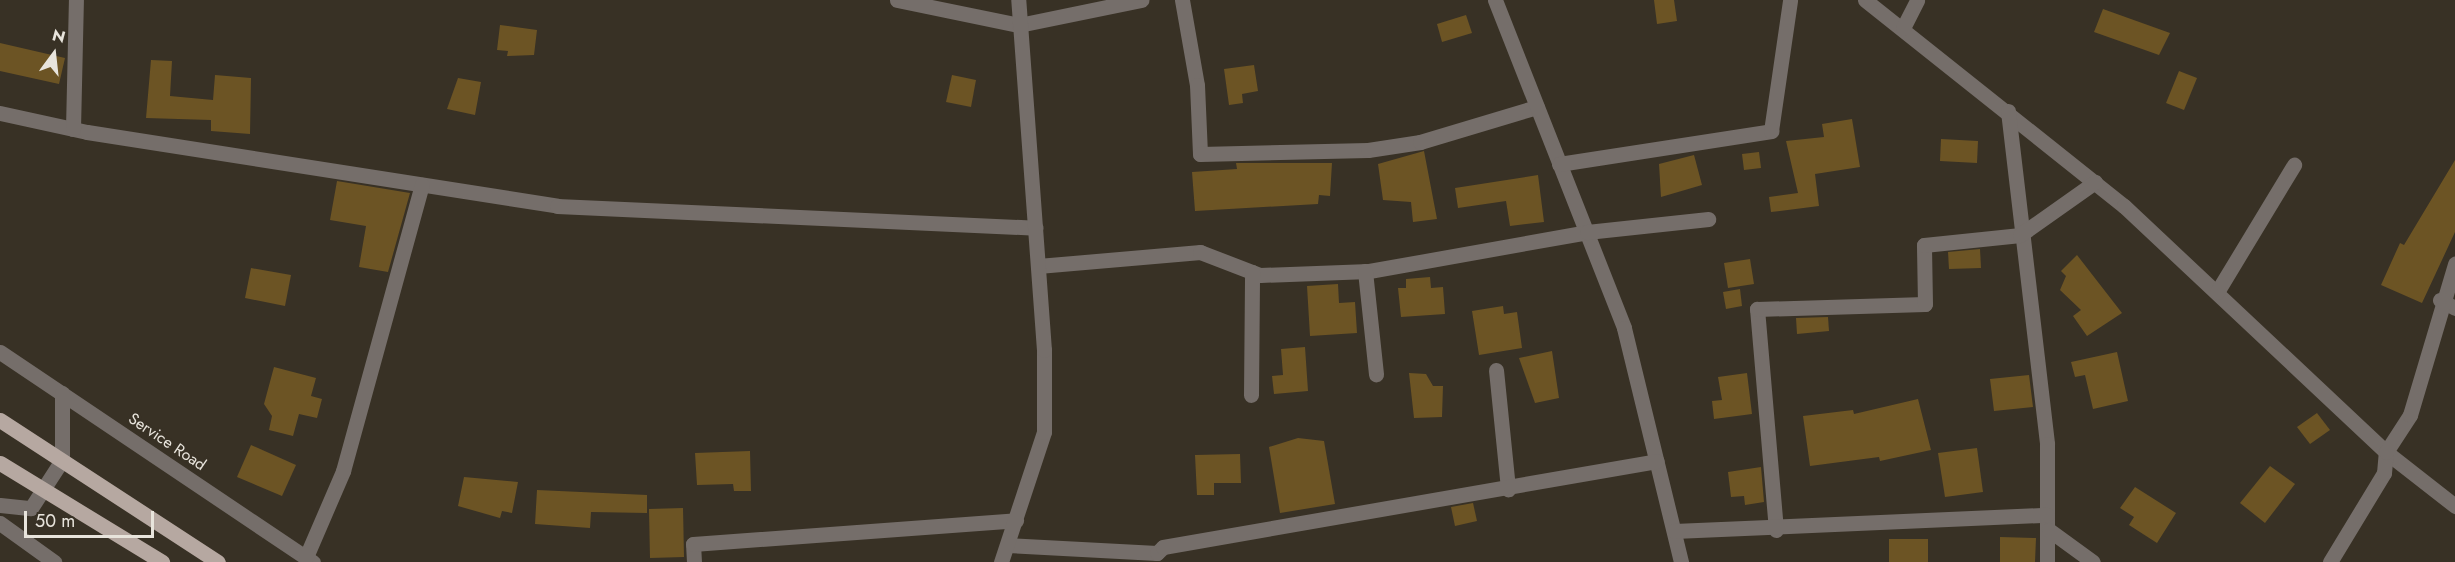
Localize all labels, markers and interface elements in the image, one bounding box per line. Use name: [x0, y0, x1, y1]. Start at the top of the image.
text: N: [50, 23, 68, 49]
north arrow: [24, 24, 84, 84]
street label: Service Road: [125, 409, 209, 475]
scale bar: [27, 499, 158, 537]
text: 50 m: [35, 508, 75, 534]

